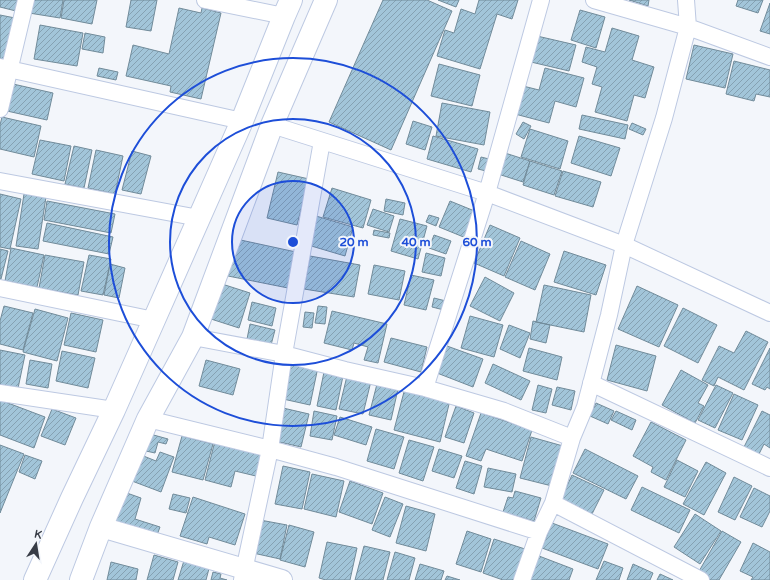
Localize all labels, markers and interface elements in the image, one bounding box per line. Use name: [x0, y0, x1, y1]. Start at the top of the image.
centre of rings: [286, 235, 300, 249]
text: 20 m: [339, 235, 369, 249]
text: 40 m: [401, 235, 431, 249]
text: 60 m: [462, 235, 492, 249]
north arrow: [16, 524, 56, 564]
text: K: [33, 528, 44, 542]

